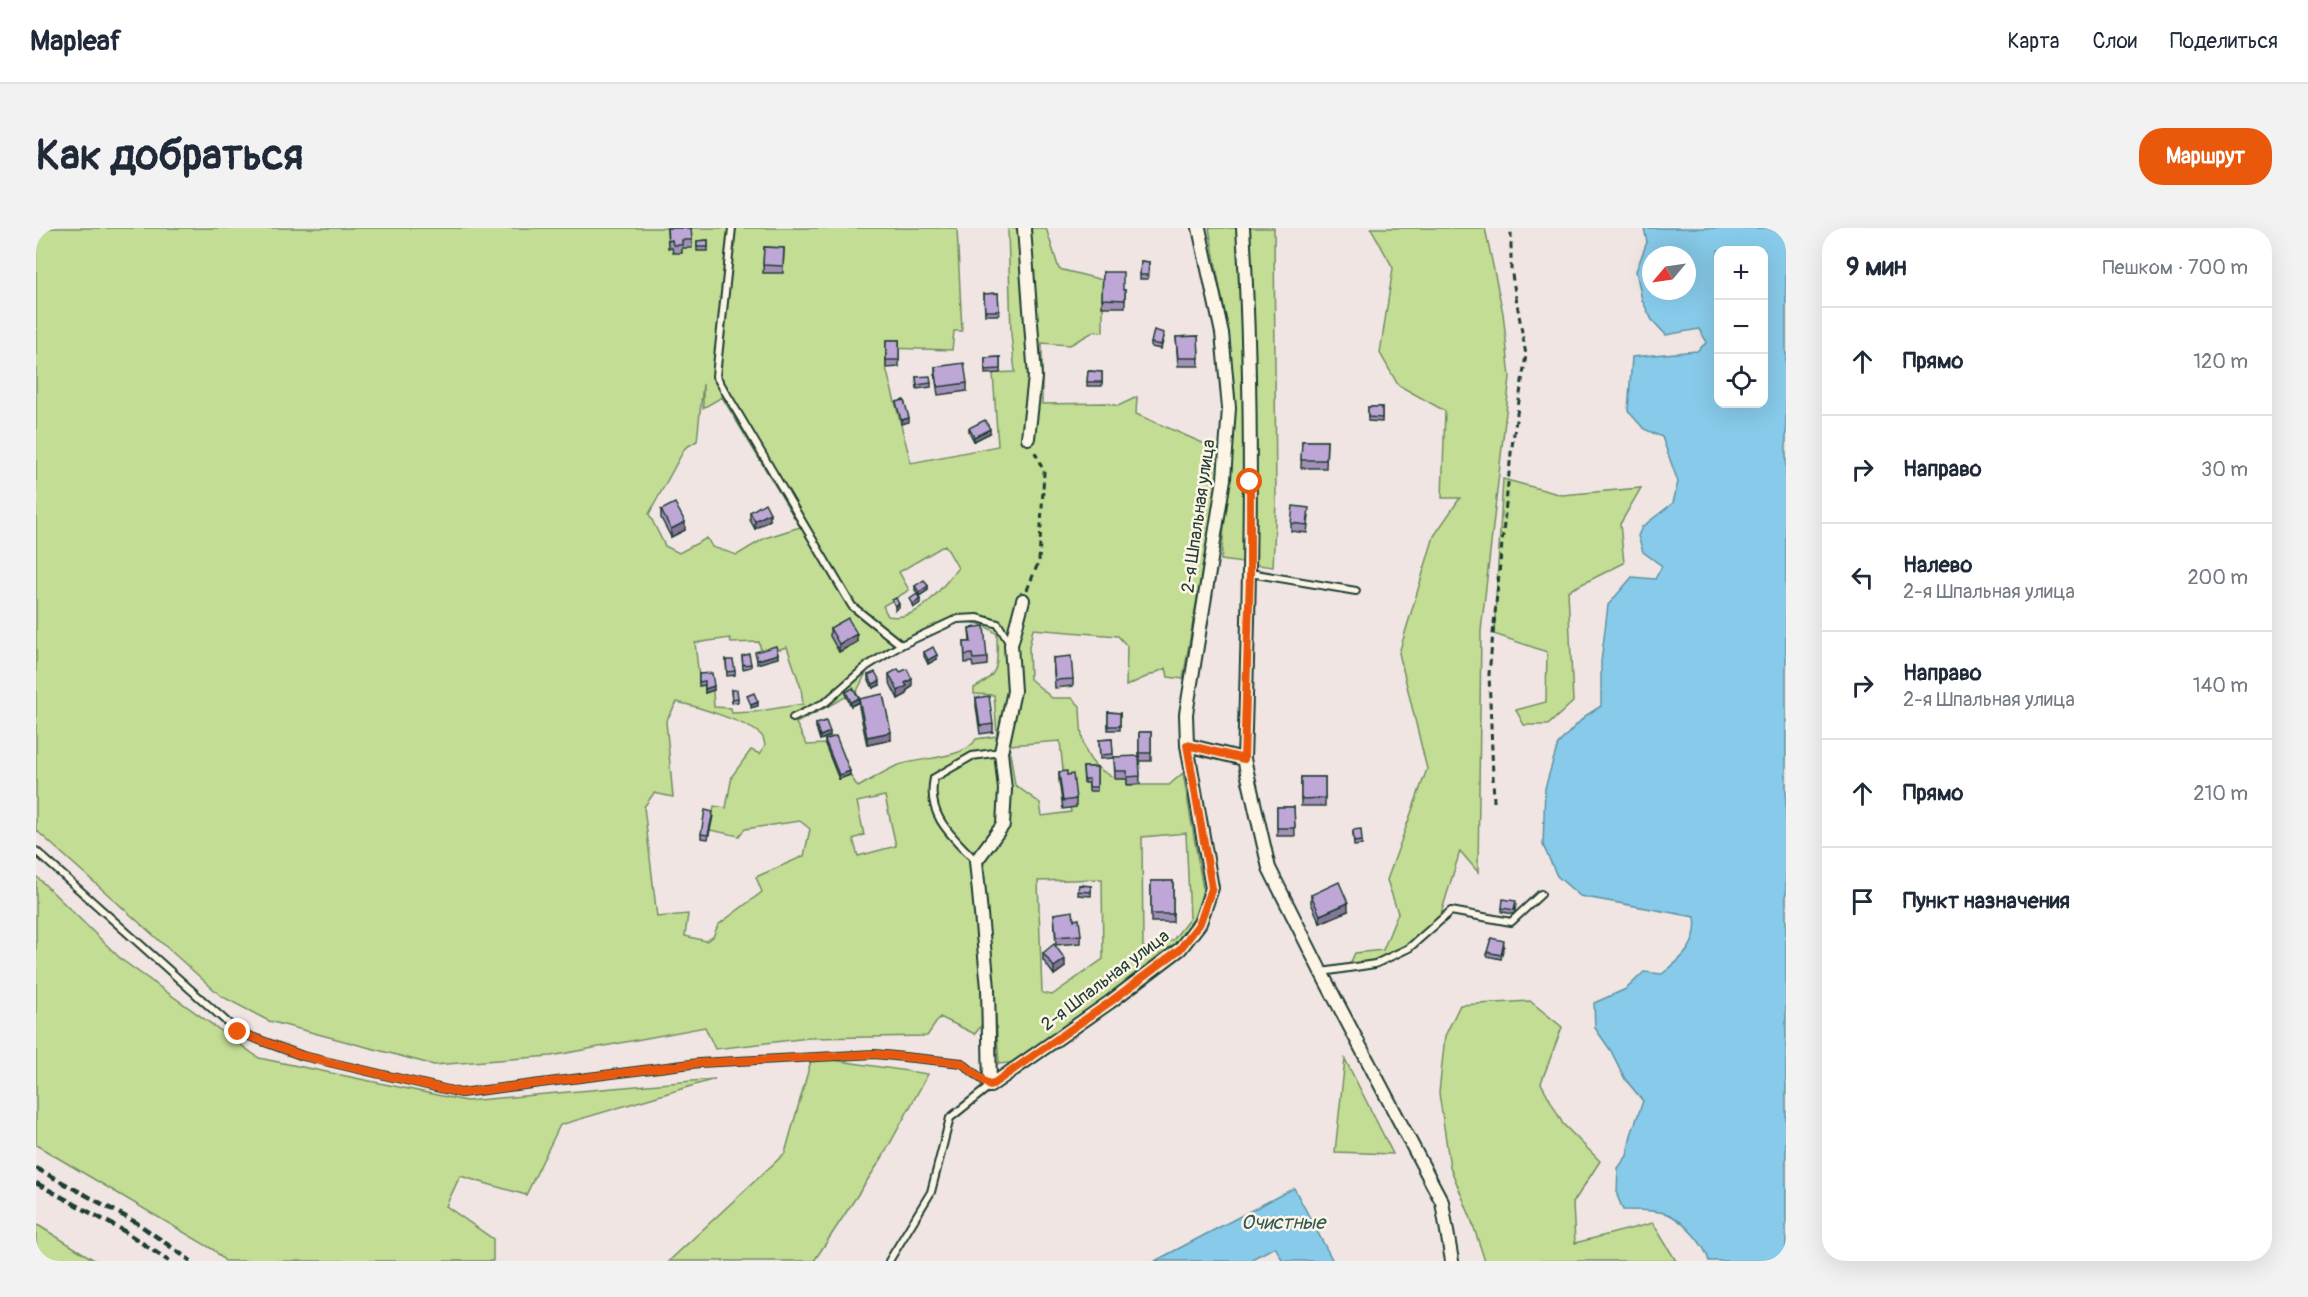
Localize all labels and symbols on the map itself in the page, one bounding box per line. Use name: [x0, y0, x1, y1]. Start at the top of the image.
north arrow: [1642, 246, 1696, 300]
street label: 2-я Шпальная улица: [1176, 438, 1221, 594]
route start: [1236, 468, 1262, 494]
street label: 2-я Шпальная улица: [1037, 925, 1174, 1036]
route end: [224, 1018, 250, 1044]
water label: Очистные: [1241, 1210, 1327, 1235]

